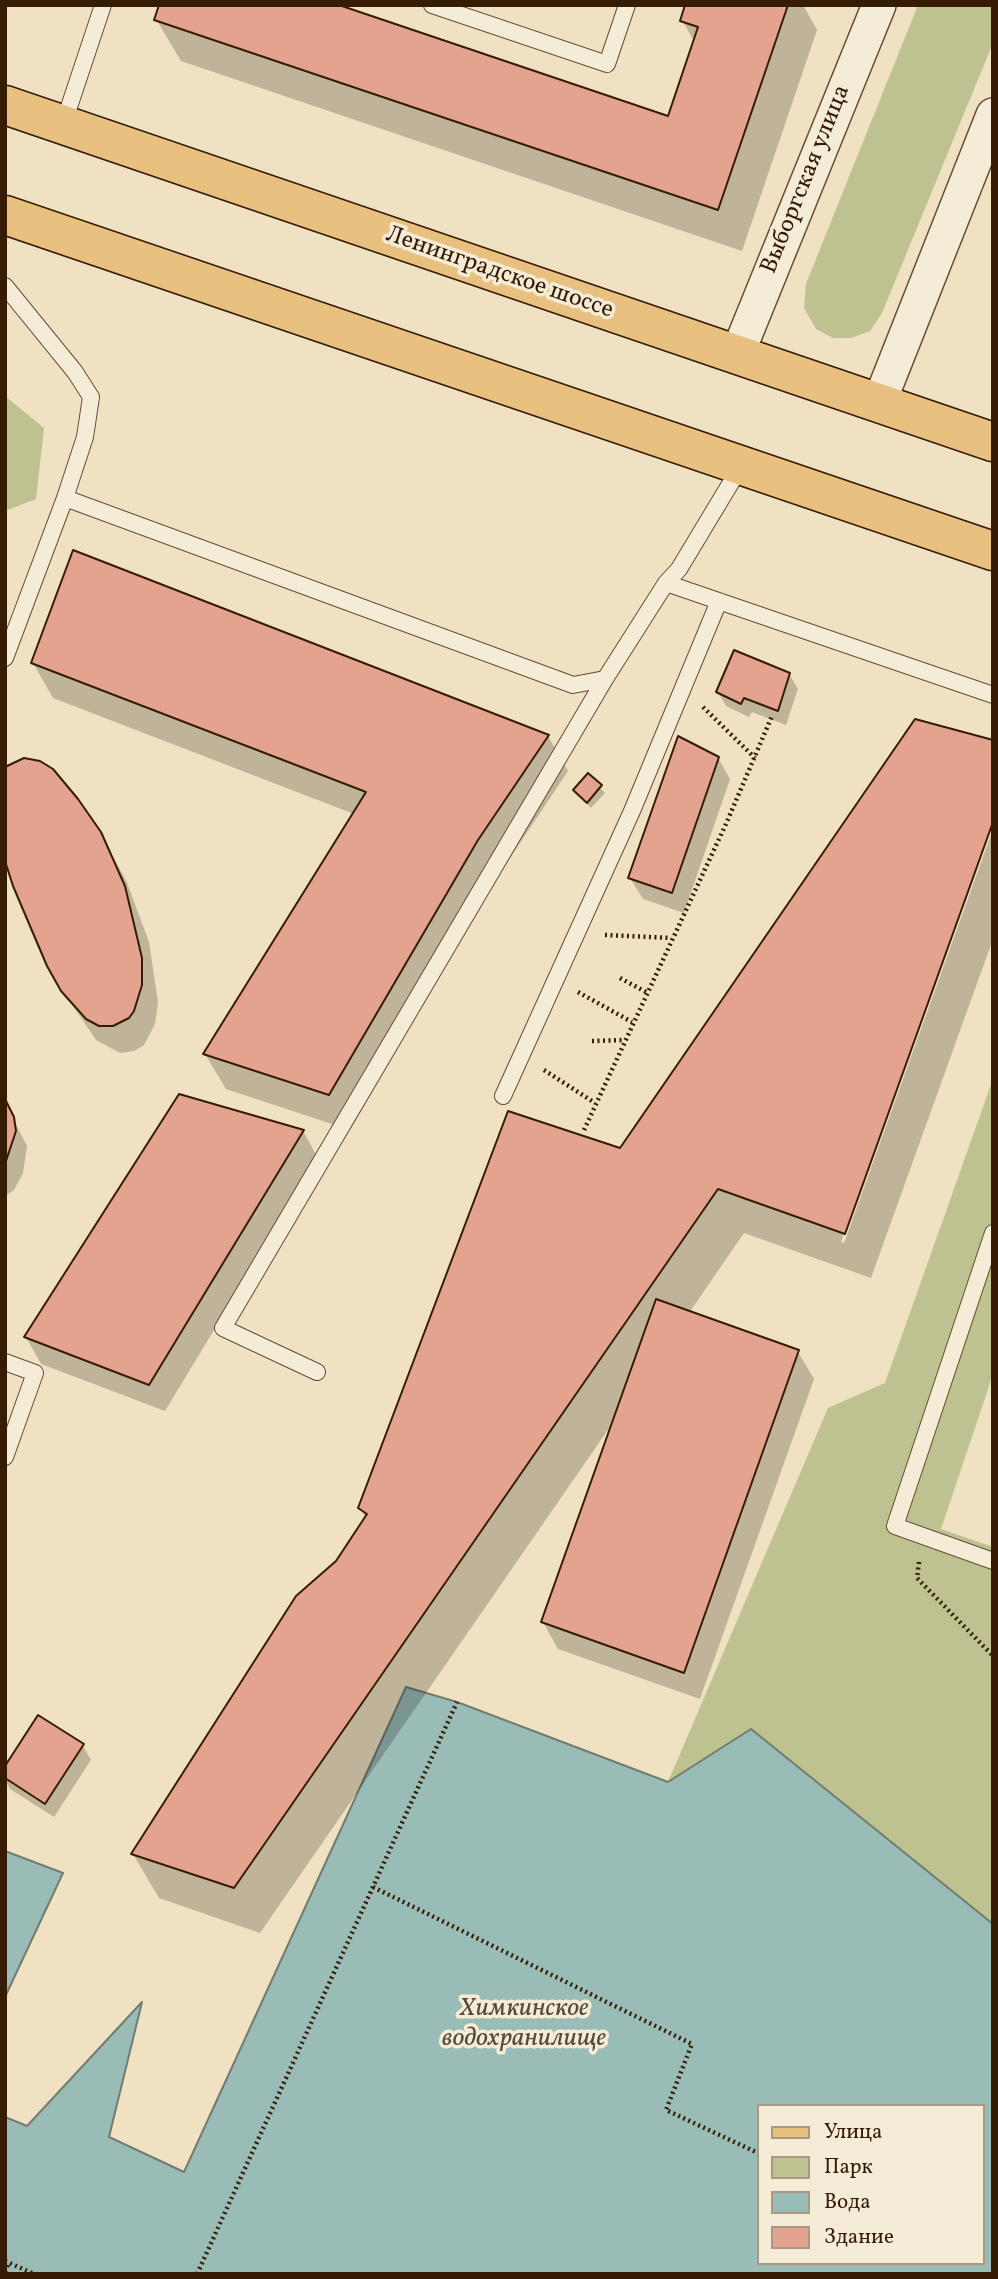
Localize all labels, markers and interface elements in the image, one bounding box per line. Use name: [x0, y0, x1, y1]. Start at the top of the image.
street label: Выборгская улица: [756, 81, 858, 279]
street label: Ленинградское шоссе: [381, 222, 617, 326]
water label: Химкинское водохранилище: [442, 1994, 606, 2056]
legend: [757, 2104, 984, 2265]
text: Улица: [824, 2118, 882, 2147]
text: Парк: [824, 2153, 873, 2182]
text: Вода: [824, 2188, 871, 2217]
text: Здание: [824, 2223, 894, 2252]

